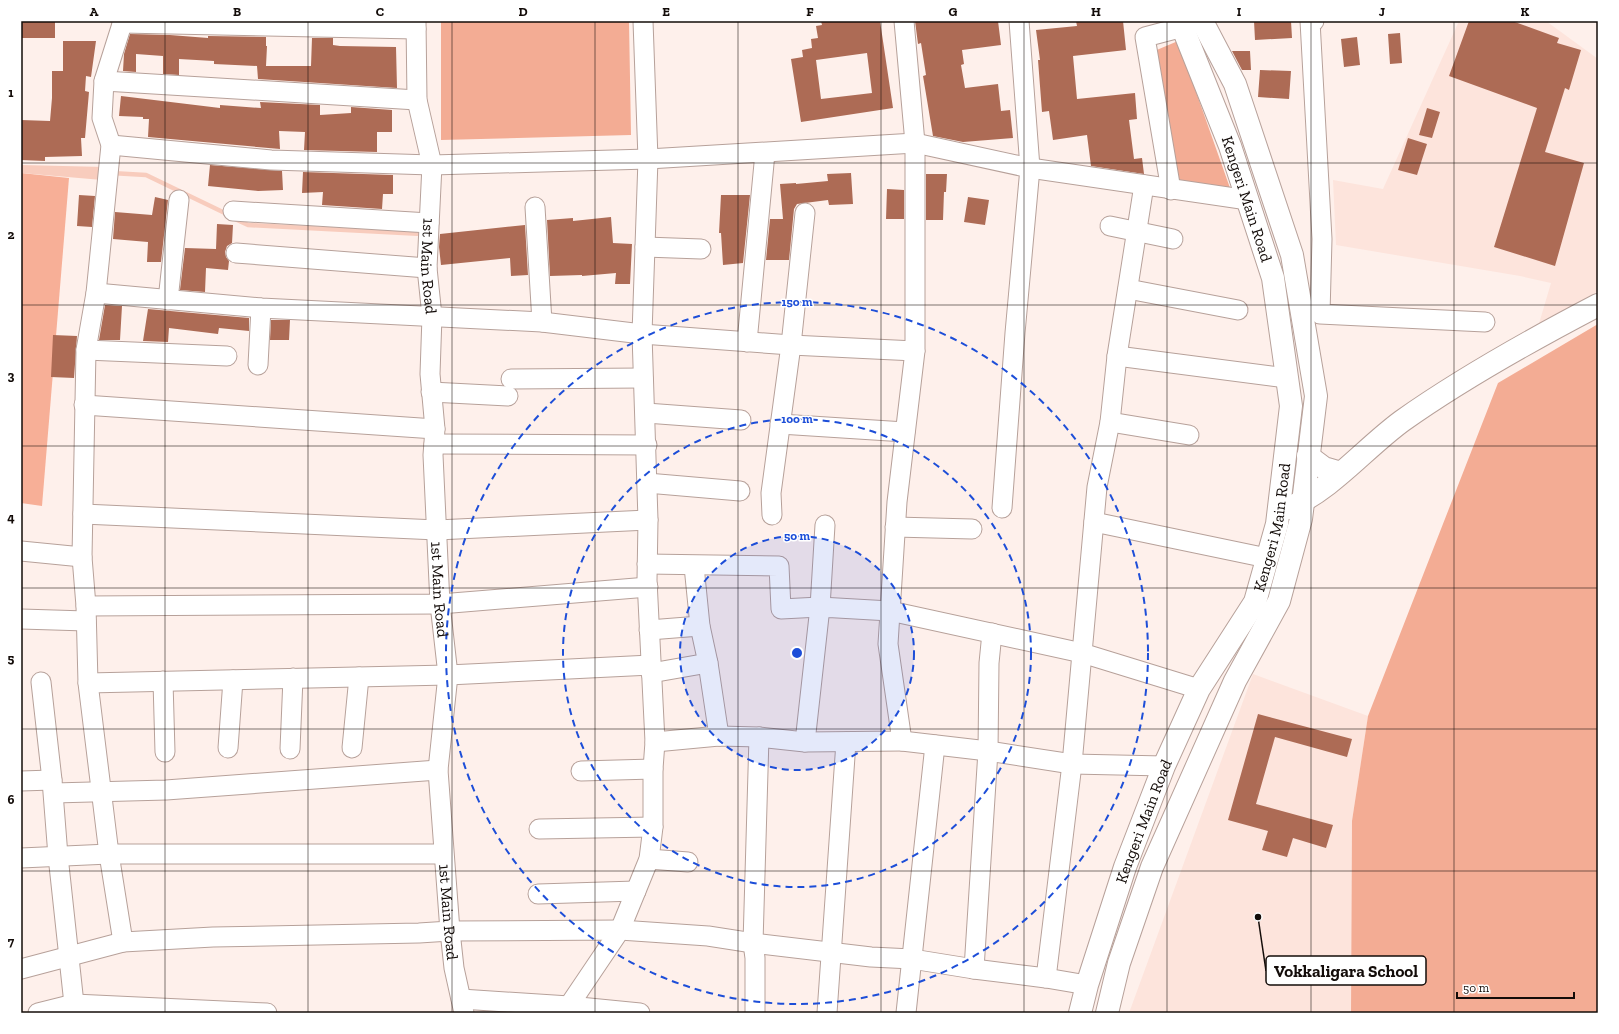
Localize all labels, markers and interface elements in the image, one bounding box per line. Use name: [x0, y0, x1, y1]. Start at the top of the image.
text: A: [90, 4, 99, 19]
text: B: [233, 4, 241, 19]
text: C: [376, 4, 384, 19]
text: D: [518, 4, 528, 19]
text: E: [662, 4, 670, 19]
text: F: [806, 4, 814, 19]
text: G: [949, 4, 958, 19]
text: H: [1091, 4, 1101, 19]
text: I: [1237, 4, 1242, 19]
text: J: [1379, 4, 1385, 19]
text: K: [1521, 4, 1530, 19]
text: 1: [8, 85, 14, 100]
street label: Kengeri Main Road: [1218, 134, 1276, 264]
street label: 1st Main Road: [417, 218, 441, 315]
text: 2: [8, 227, 15, 242]
text: 150 m: [782, 295, 813, 309]
text: 3: [8, 368, 15, 383]
text: 100 m: [781, 412, 813, 426]
street label: Kengeri Main Road: [1249, 462, 1294, 594]
text: 4: [7, 510, 15, 525]
text: 50 m: [784, 529, 810, 543]
street label: 1st Main Road: [428, 541, 453, 639]
centre of rings: [790, 646, 804, 660]
text: 5: [8, 651, 15, 666]
street label: Kengeri Main Road: [1111, 756, 1175, 886]
text: 6: [8, 792, 15, 807]
street label: 1st Main Road: [436, 863, 463, 961]
text: 7: [8, 934, 15, 949]
callout: Vokkaligara School: [1266, 956, 1426, 985]
text: Vokkaligara School: [1274, 961, 1418, 981]
scale bar: [1457, 974, 1574, 1000]
text: 50 m: [1463, 981, 1490, 995]

